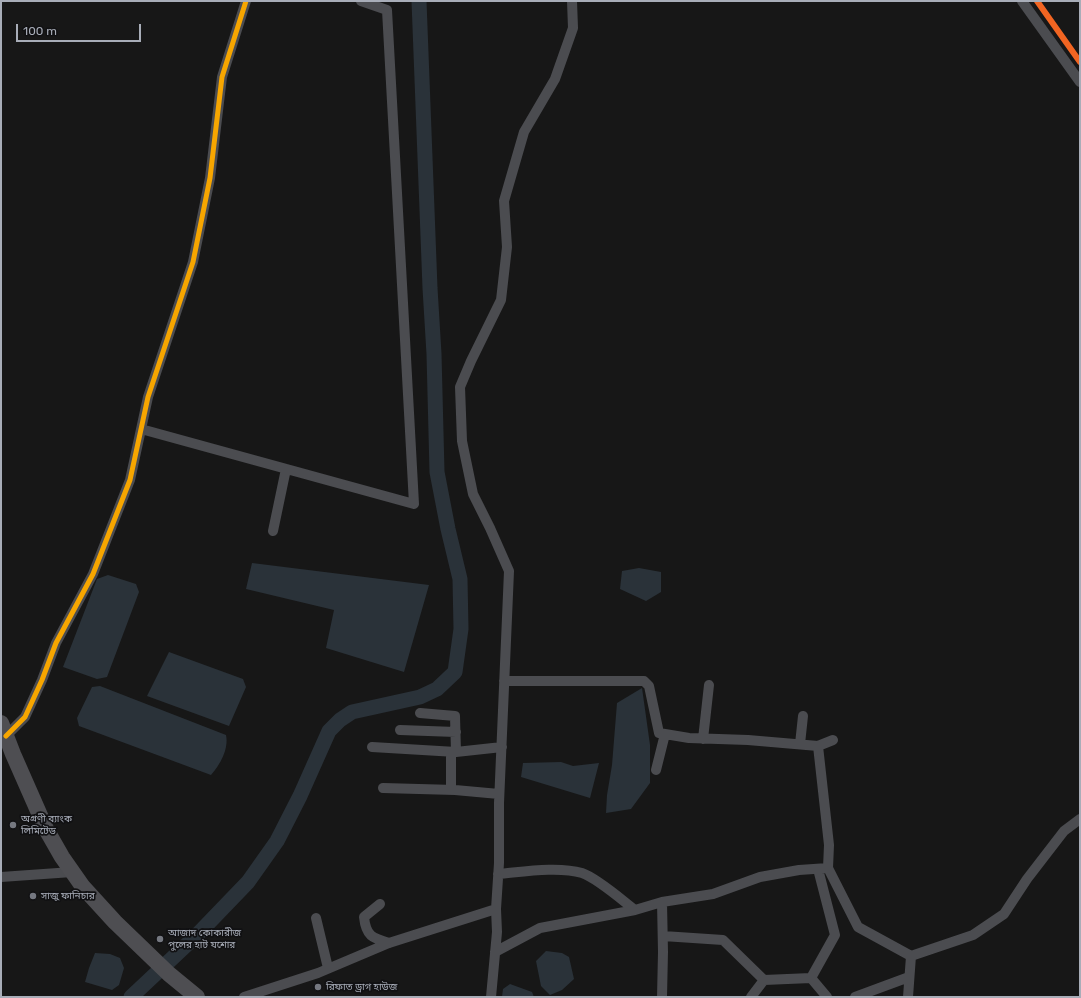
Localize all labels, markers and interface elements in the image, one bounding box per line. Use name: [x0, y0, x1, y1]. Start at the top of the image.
scale bar: [18, 16, 143, 42]
text: 100 m: [23, 24, 57, 38]
place label: অগ্রণী ব্যাংক লিমিটেড: [21, 813, 72, 836]
marker: অগ্রণী ব্যাংক লিমিটেড: [8, 820, 18, 830]
place label: সাজু ফানিচার: [41, 890, 95, 902]
marker: সাজু ফানিচার: [28, 891, 38, 901]
place label: আজাদ কোকারীজ পুলের হাট যশোর: [168, 927, 241, 950]
marker: আজাদ কোকারীজ পুলের হাট যশোর: [155, 934, 165, 944]
place label: রিফাত ড্রাগ হাউজ: [326, 981, 397, 993]
marker: রিফাত ড্রাগ হাউজ: [313, 982, 323, 992]

